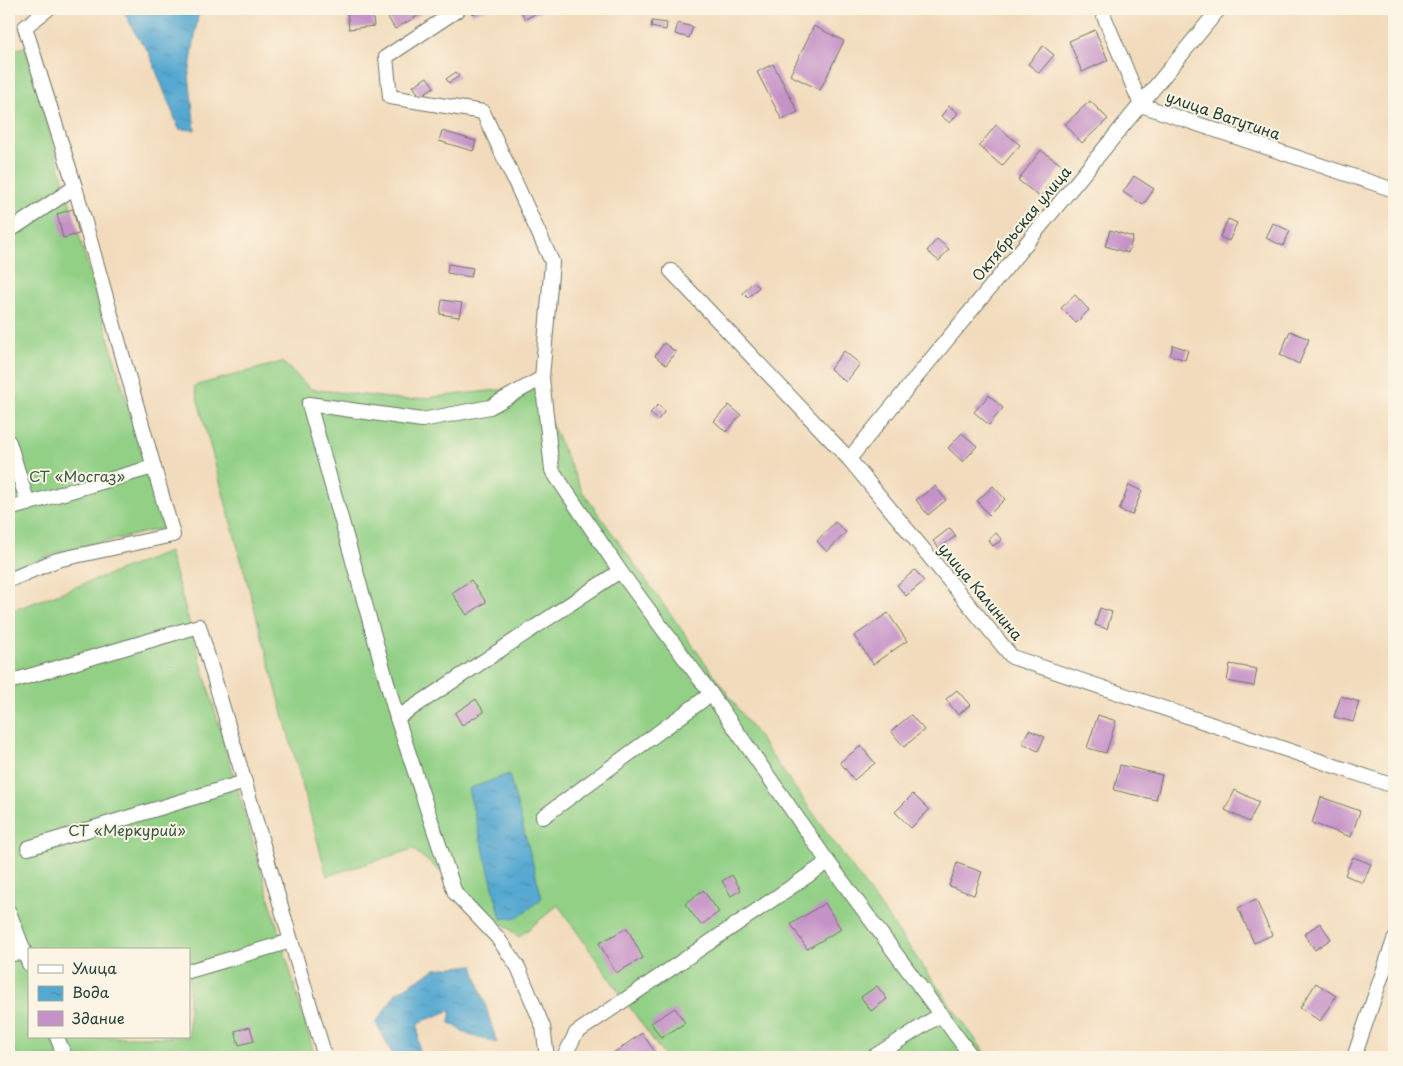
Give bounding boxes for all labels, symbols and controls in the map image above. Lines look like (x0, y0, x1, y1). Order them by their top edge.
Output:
street label: улица Ватутина (1163, 84, 1284, 145)
street label: Октябрьская улица (966, 160, 1076, 286)
park label: СТ «Мосгаз» (29, 464, 126, 487)
street label: улица Калинина (933, 537, 1029, 645)
park label: СТ «Меркурий» (68, 818, 186, 841)
legend (28, 948, 190, 1038)
text: Улица (72, 956, 117, 979)
text: Вода (72, 980, 110, 1003)
text: Здание (72, 1006, 125, 1029)

